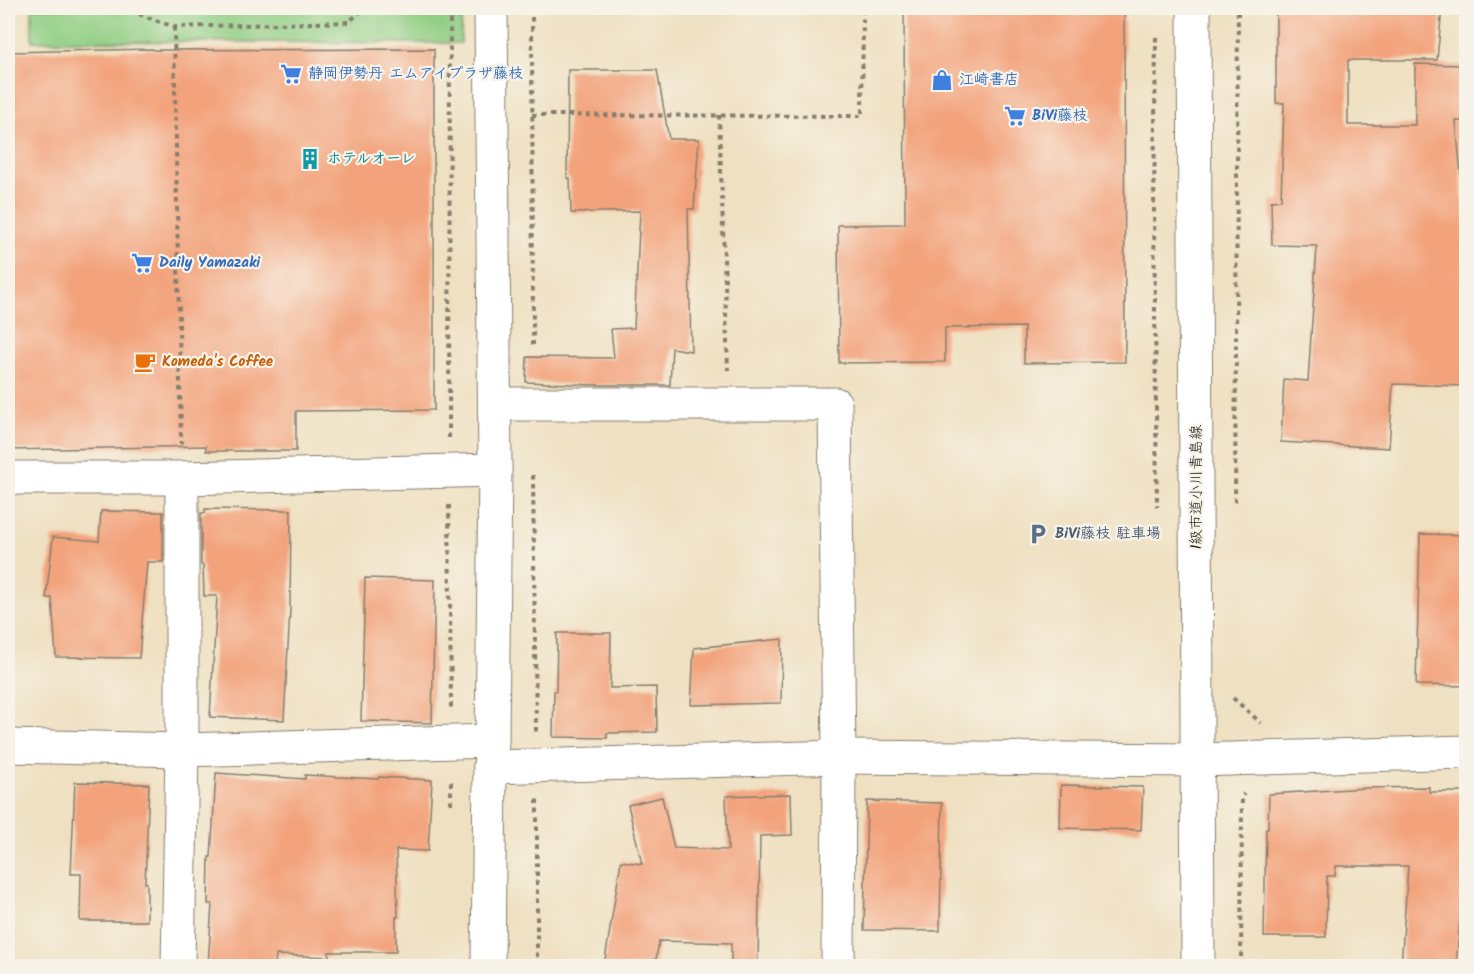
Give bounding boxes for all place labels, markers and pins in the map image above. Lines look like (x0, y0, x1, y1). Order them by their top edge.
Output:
supermarket icon: 静岡伊勢丹 エムアイプラザ藤枝 (279, 62, 303, 86)
place label: 静岡伊勢丹 エムアイプラザ藤枝 (308, 62, 524, 86)
shop icon: 江崎書店 (930, 68, 954, 92)
place label: 江崎書店 (959, 68, 1019, 92)
supermarket icon: BiVi藤枝 (1003, 104, 1027, 128)
place label: BiVi藤枝 (1032, 104, 1088, 128)
building icon: ホテルオーレ (298, 147, 322, 171)
place label: ホテルオーレ (327, 147, 416, 171)
supermarket icon: Daily Yamazaki (130, 251, 154, 275)
place label: Daily Yamazaki (159, 251, 261, 275)
cafe icon: Komeda's Coffee (133, 350, 157, 374)
place label: Komeda's Coffee (162, 350, 274, 374)
parking icon: BiVi藤枝 駐車場 (1026, 522, 1050, 546)
place label: BiVi藤枝 駐車場 (1055, 522, 1161, 546)

